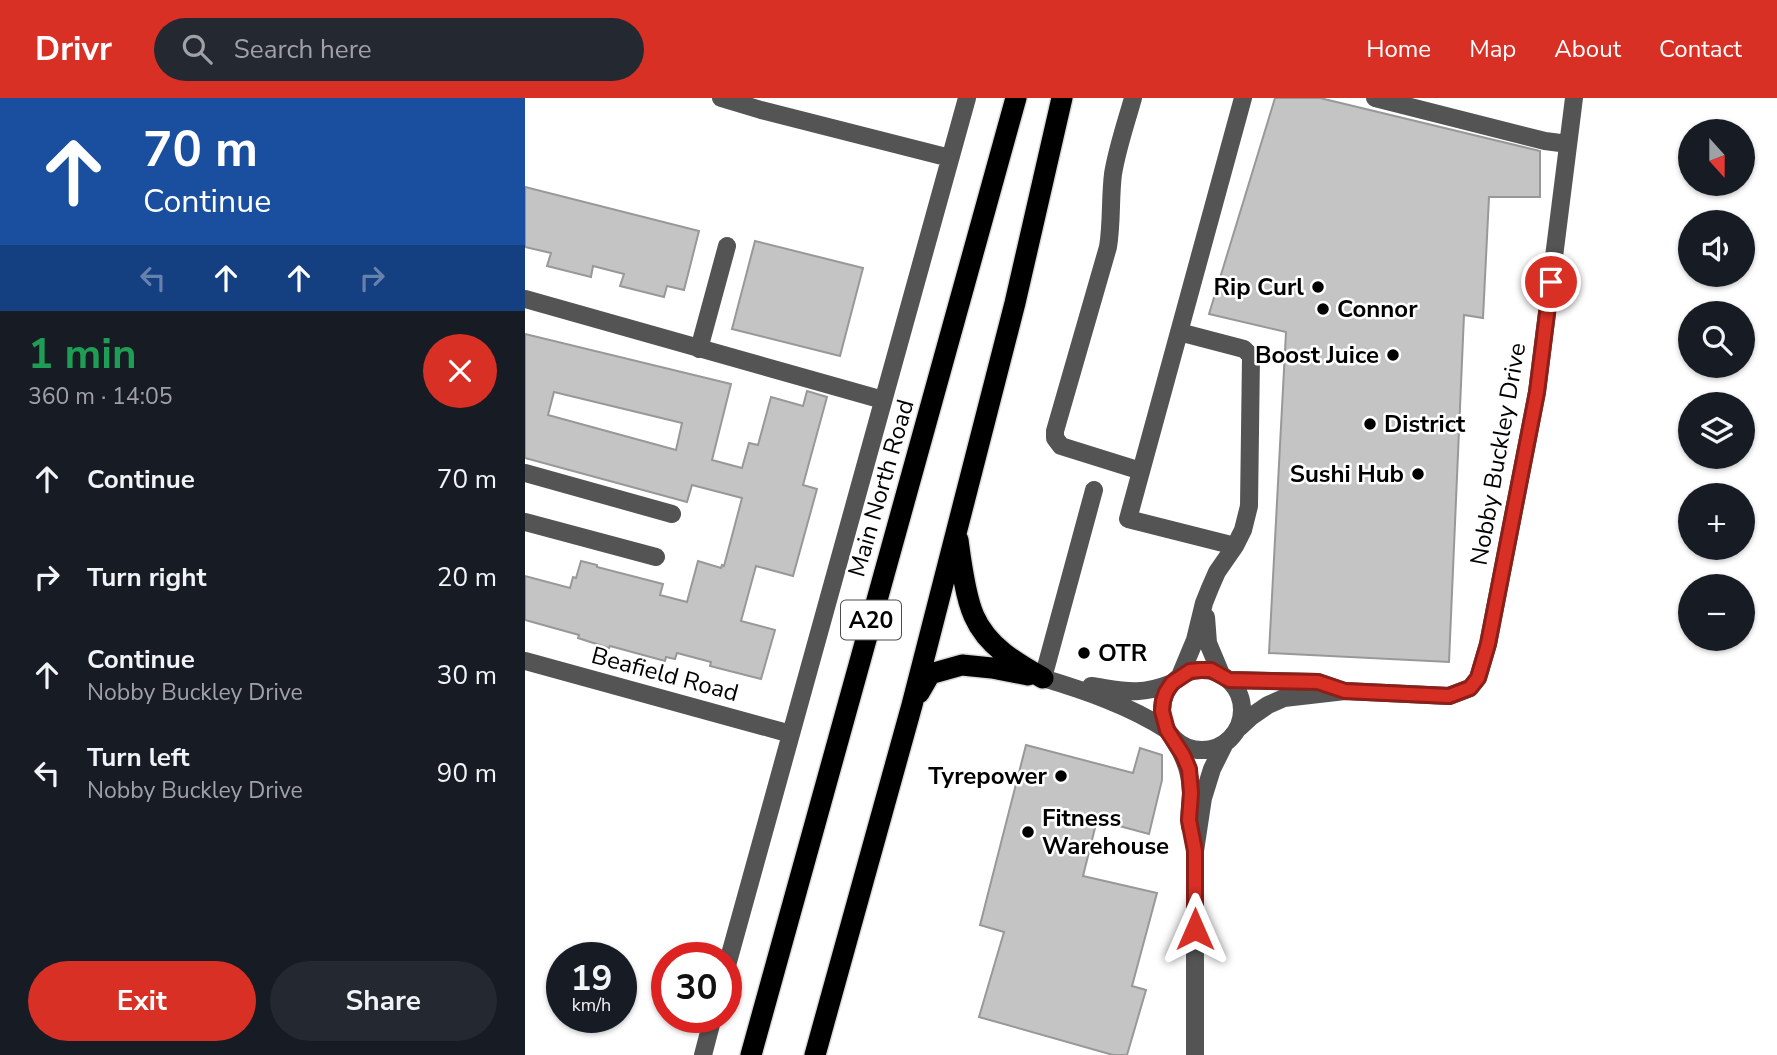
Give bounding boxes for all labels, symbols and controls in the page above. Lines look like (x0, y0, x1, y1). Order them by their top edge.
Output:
search box (154, 18, 644, 81)
text: Drivr (35, 27, 112, 72)
icon: search (178, 30, 216, 68)
text: Search here (234, 32, 372, 67)
text: Home (1366, 33, 1431, 65)
text: Map (1469, 33, 1516, 65)
text: About (1554, 33, 1621, 65)
text: Contact (1659, 33, 1742, 65)
text: 70 m (143, 116, 258, 183)
north arrow (1678, 119, 1755, 196)
map controls (1678, 119, 1755, 651)
icon: ahead (28, 126, 119, 217)
text: Continue (143, 180, 271, 223)
button: sound (1678, 210, 1755, 287)
pin (1521, 252, 1581, 312)
icon: left (134, 259, 172, 297)
icon: ahead (207, 259, 245, 297)
icon: ahead (280, 259, 318, 297)
icon: right (353, 259, 391, 297)
icon: arrive (1532, 263, 1570, 301)
place label: Rip Curl (1214, 271, 1304, 303)
marker: Rip Curl (1310, 279, 1326, 295)
place label: Connor (1337, 293, 1418, 325)
marker: Connor (1315, 301, 1331, 317)
button: search (1678, 301, 1755, 378)
text: 1 min (28, 326, 137, 383)
button: close (423, 334, 497, 408)
place label: Boost Juice (1255, 339, 1379, 371)
street label: Nobby Buckley Drive (1463, 340, 1533, 568)
marker: Boost Juice (1385, 347, 1401, 363)
text: 360 m · 14:05 (28, 381, 173, 412)
button: layers (1678, 392, 1755, 469)
street label: Main North Road (840, 396, 922, 580)
place label: District (1384, 408, 1466, 440)
marker: District (1362, 416, 1378, 432)
place label: Sushi Hub (1290, 458, 1404, 490)
icon: ahead (28, 460, 66, 498)
text: Continue (87, 462, 195, 497)
text: 70 m (437, 462, 497, 497)
marker: Sushi Hub (1410, 466, 1426, 482)
button: + (1678, 483, 1755, 560)
icon: right (28, 558, 66, 596)
text: Turn right (87, 560, 206, 595)
text: 20 m (437, 560, 497, 595)
button: − (1678, 574, 1755, 651)
road number: A20 (841, 600, 901, 640)
place label: OTR (1098, 637, 1148, 669)
street label: Beafield Road (588, 639, 742, 709)
text: Continue (87, 642, 195, 677)
marker: OTR (1076, 645, 1092, 661)
icon: ahead (28, 656, 66, 694)
text: 30 m (437, 658, 497, 693)
text: Nobby Buckley Drive (87, 677, 303, 708)
text: Turn left (87, 740, 190, 775)
icon: left (28, 754, 66, 792)
text: 90 m (437, 756, 497, 791)
place label: Tyrepower (928, 760, 1048, 792)
marker: Tyrepower (1053, 768, 1069, 784)
text: Nobby Buckley Drive (87, 775, 303, 806)
place label: Fitness Warehouse (1042, 802, 1169, 862)
marker: Fitness Warehouse (1020, 824, 1036, 840)
position arrow (1158, 892, 1232, 966)
speed limit sign: 30 (651, 942, 742, 1033)
text: 19 (570, 955, 613, 1002)
button: Exit (28, 961, 256, 1041)
button: Share (270, 961, 497, 1041)
text: km/h (572, 993, 611, 1017)

